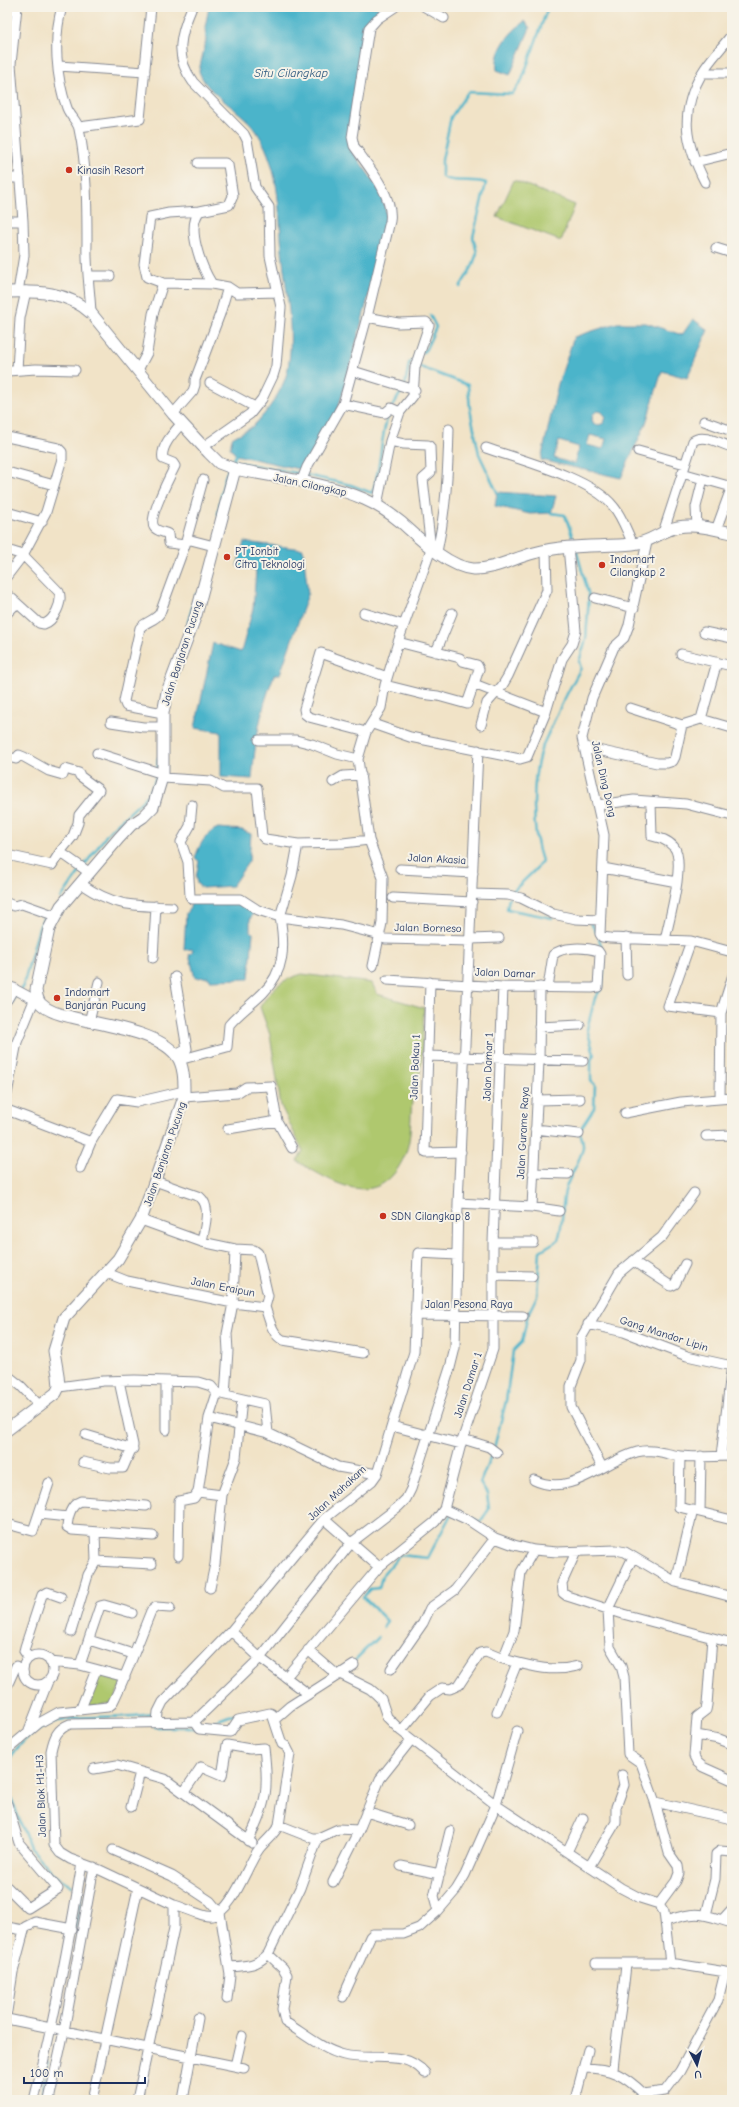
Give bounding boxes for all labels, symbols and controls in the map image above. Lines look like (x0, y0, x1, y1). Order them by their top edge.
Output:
water label: Situ Cilangkap (254, 66, 328, 80)
place label: Kinasih Resort (77, 164, 145, 177)
marker: Kinasih Resort (64, 165, 74, 175)
street label: Jalan Cilangkap (272, 471, 348, 499)
place label: PT Ionbit Citra Teknologi (235, 545, 305, 571)
marker: PT Ionbit Citra Teknologi (222, 552, 232, 562)
place label: Indomart Cilangkap 2 (610, 553, 666, 579)
marker: Indomart Cilangkap 2 (597, 560, 607, 570)
street label: Jalan Banjaran Pucung (159, 599, 205, 707)
street label: Jalan Ding Dong (589, 739, 619, 819)
street label: Jalan Akasia (407, 851, 467, 867)
street label: Jalan Borneso (394, 921, 462, 935)
street label: Jalan Damar (475, 965, 536, 981)
place label: Indomart Banjaran Pucung (65, 986, 146, 1012)
marker: Indomart Banjaran Pucung (52, 993, 62, 1003)
street label: Jalan Damar 1 (480, 1033, 496, 1101)
street label: Jalan Bakau 1 (407, 1034, 423, 1100)
street label: Jalan Gurame Raya (514, 1086, 532, 1180)
street label: Jalan Banjaran Pucung (141, 1100, 189, 1208)
place label: SDN Cilangkap 8 (391, 1210, 470, 1223)
marker: SDN Cilangkap 8 (378, 1211, 388, 1221)
street label: Jalan Eraipun (190, 1274, 256, 1300)
street label: Jalan Pesona Raya (425, 1298, 513, 1311)
street label: Gang Mandor Lipin (618, 1314, 710, 1354)
street label: Jalan Damar 1 (451, 1351, 485, 1419)
street label: Jalan Mahakam (305, 1463, 369, 1523)
street label: Jalan Blok H1-H3 (33, 1754, 49, 1838)
north arrow (677, 2045, 717, 2085)
scale bar (24, 2059, 145, 2085)
text: 100 m (30, 2066, 63, 2080)
text: U (694, 2068, 702, 2081)

